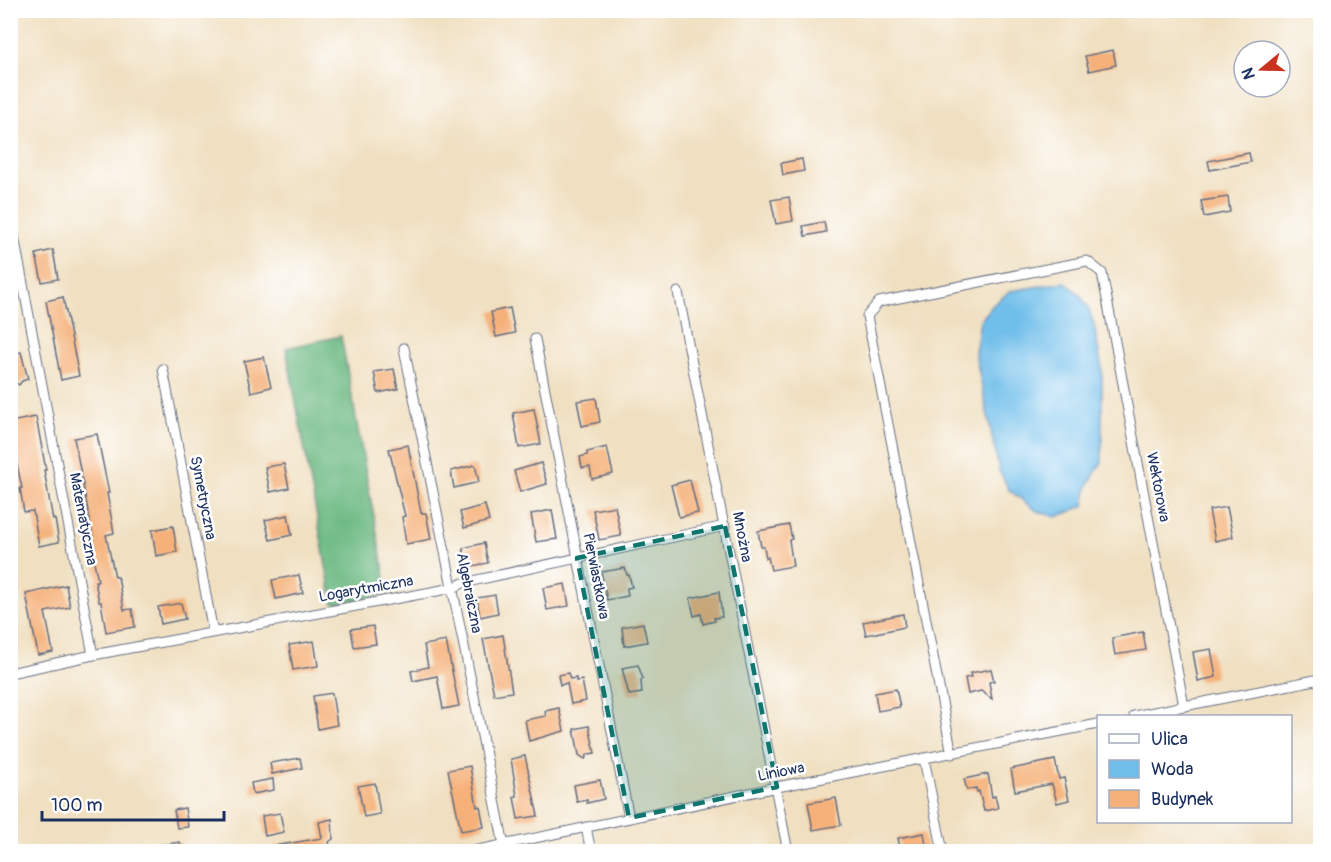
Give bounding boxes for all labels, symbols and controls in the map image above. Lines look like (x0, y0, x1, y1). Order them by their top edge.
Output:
north arrow (1232, 39, 1292, 99)
text: N (1237, 65, 1260, 82)
street label: Wektorowa (1142, 451, 1174, 523)
street label: Symetryczna (186, 455, 220, 541)
street label: Matematyczna (65, 471, 101, 567)
street label: Mnożna (728, 510, 756, 564)
street label: Pierwiastkowa (578, 531, 614, 621)
street label: Algebraiczna (452, 551, 486, 635)
street label: Logarytmiczna (317, 571, 415, 607)
legend (1097, 715, 1292, 823)
text: Ulica (1151, 728, 1188, 751)
street label: Liniowa (756, 758, 806, 786)
text: Woda (1151, 758, 1193, 781)
scale bar (42, 784, 224, 822)
text: Budynek (1151, 788, 1214, 811)
text: 100 m (51, 794, 103, 817)

